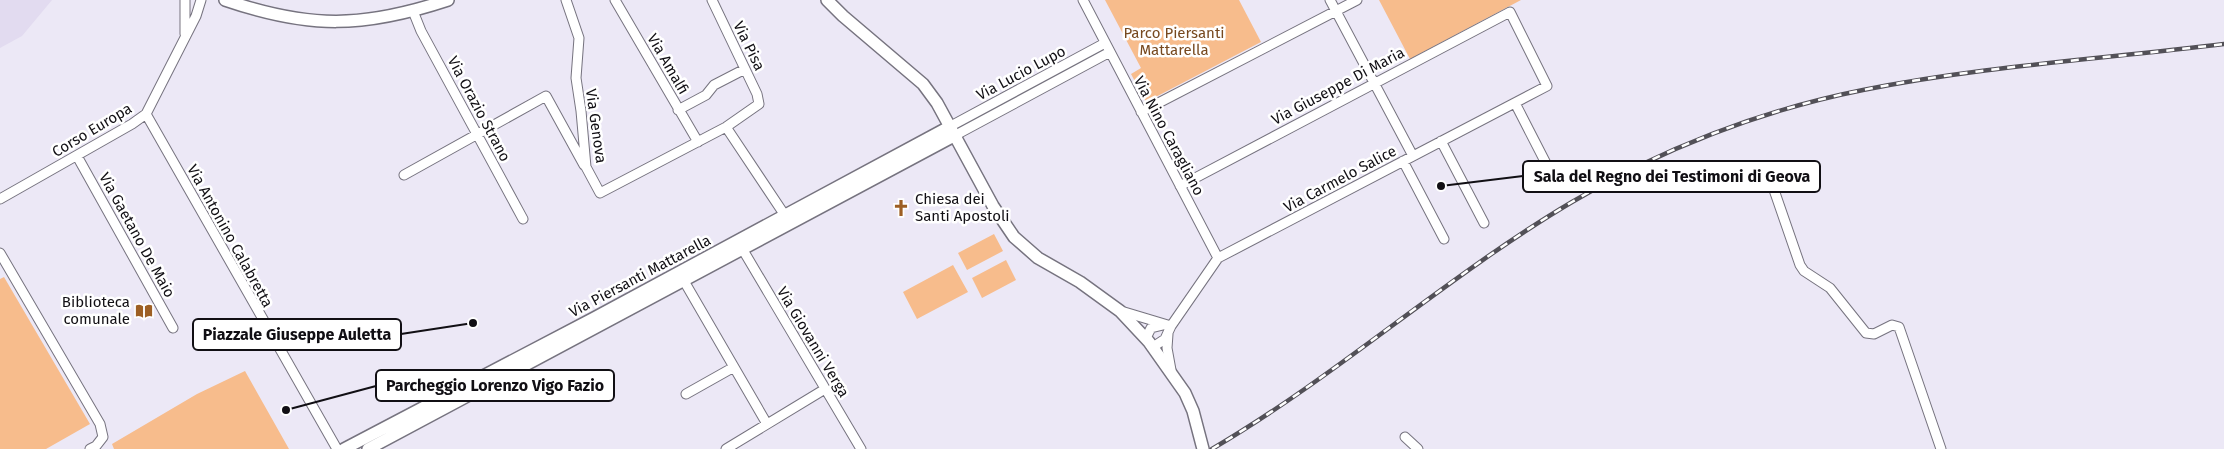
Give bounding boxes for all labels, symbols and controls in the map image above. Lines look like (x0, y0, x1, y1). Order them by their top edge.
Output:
street label: Via Pisa (729, 18, 769, 74)
park label: Parco Piersanti Mattarella (1123, 24, 1225, 59)
street label: Via Amalfi (643, 30, 693, 98)
street label: Via Lucio Lupo (973, 42, 1069, 104)
street label: Via Giuseppe Di Maria (1268, 43, 1408, 129)
street label: Via Orazio Strano (444, 53, 514, 165)
street label: Via Nino Caragliano (1130, 73, 1208, 199)
street label: Via Genova (582, 88, 610, 164)
street label: Corso Europa (49, 99, 135, 161)
street label: Via Carmelo Salice (1281, 142, 1399, 216)
street label: Via Antonino Calabretta (183, 161, 277, 311)
callout: Sala del Regno dei Testimoni di Geova (1523, 161, 1820, 192)
text: Sala del Regno dei Testimoni di Geova (1534, 167, 1811, 186)
street label: Via Gaetano De Maio (95, 169, 179, 301)
place label: Chiesa dei Santi Apostoli (915, 190, 1010, 225)
church icon: Chiesa dei Santi Apostoli (891, 198, 911, 218)
street label: Via Piersanti Mattarella (566, 231, 714, 321)
street label: Via Giovanni Verga (773, 284, 853, 400)
place label: Biblioteca comunale (62, 293, 130, 328)
library icon: Biblioteca comunale (134, 301, 154, 321)
callout: Piazzale Giuseppe Auletta (193, 319, 401, 350)
text: Piazzale Giuseppe Auletta (203, 325, 391, 344)
callout: Parcheggio Lorenzo Vigo Fazio (376, 370, 614, 401)
text: Parcheggio Lorenzo Vigo Fazio (386, 376, 604, 395)

